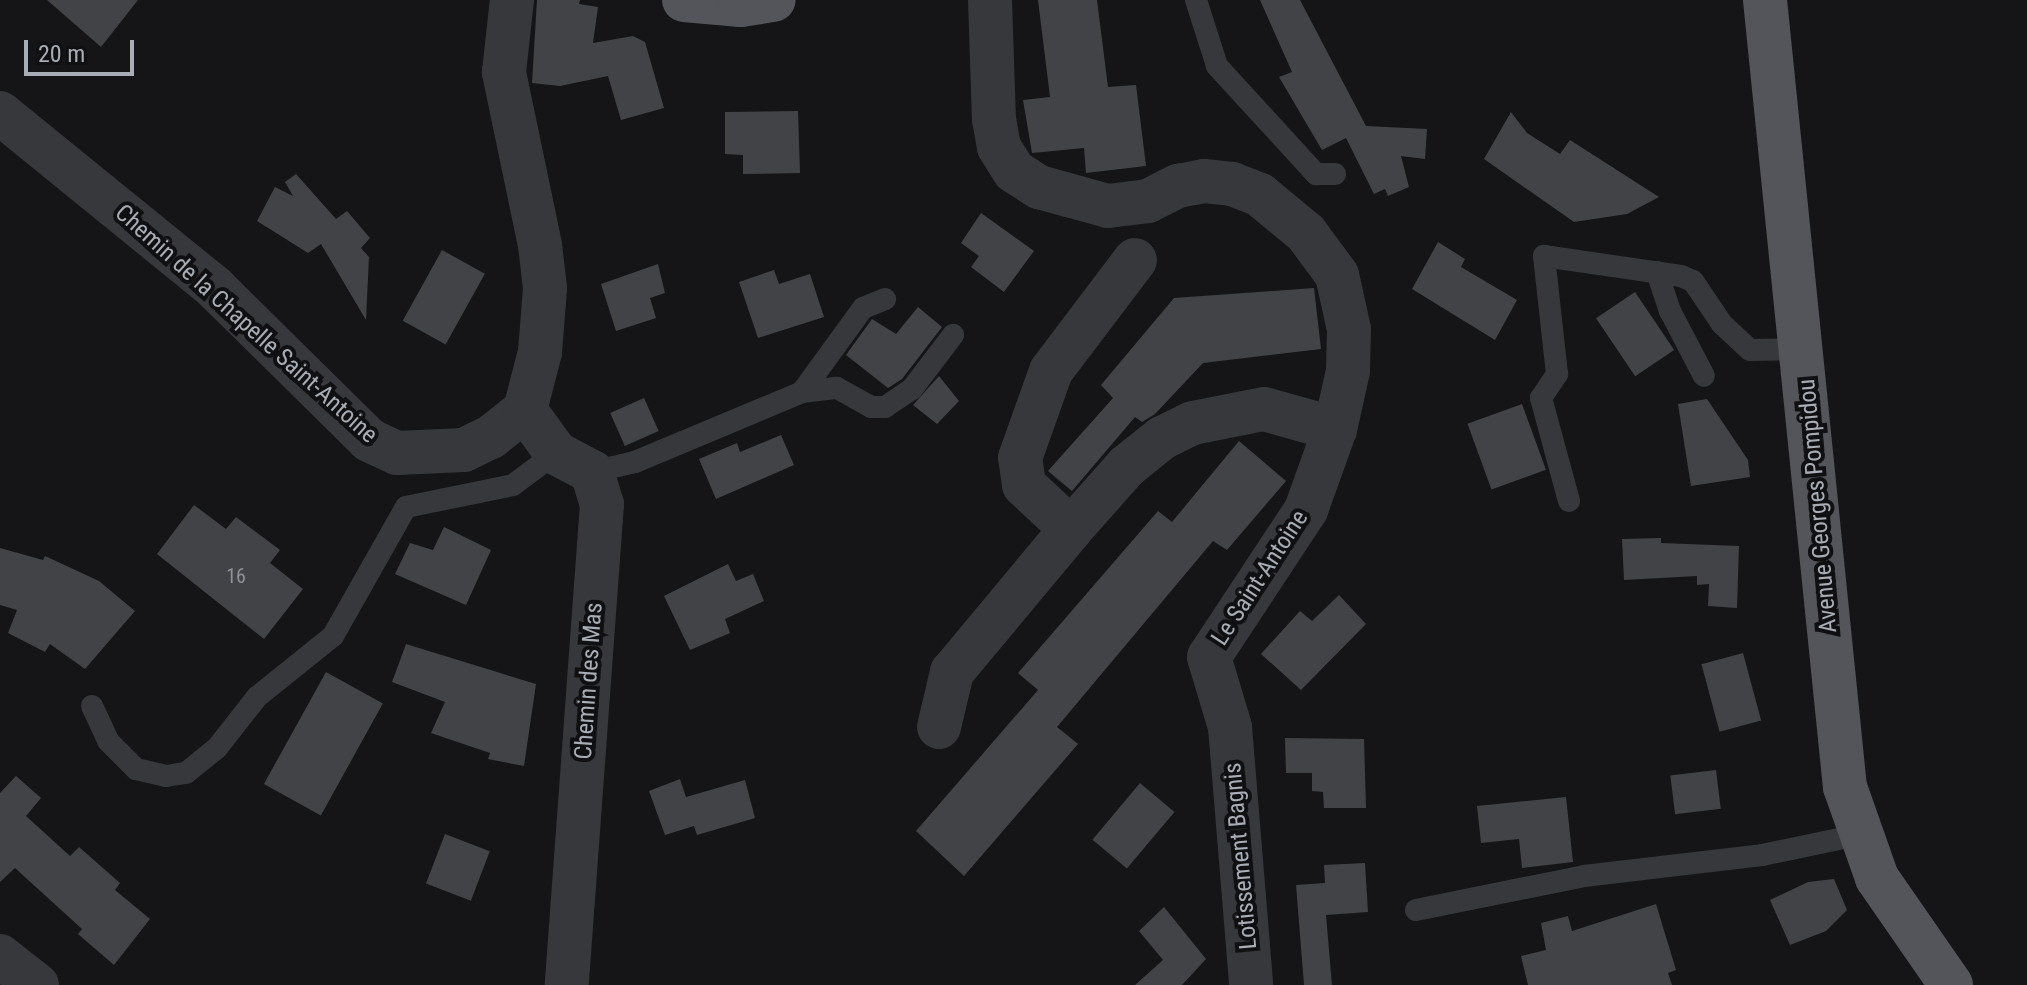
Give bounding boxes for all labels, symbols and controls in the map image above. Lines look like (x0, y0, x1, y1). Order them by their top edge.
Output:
scale bar (28, 24, 138, 74)
text: 20 m (38, 40, 85, 68)
street label: Chemin de la Chapelle Saint-Antoine (109, 199, 383, 449)
street label: Avenue Georges Pompidou (1793, 378, 1843, 634)
street label: Le Saint-Antoine (1206, 505, 1314, 651)
house number: 16 (226, 564, 246, 588)
street label: Chemin des Mas (569, 602, 609, 760)
street label: Lotissement Bagnis (1218, 761, 1264, 951)

